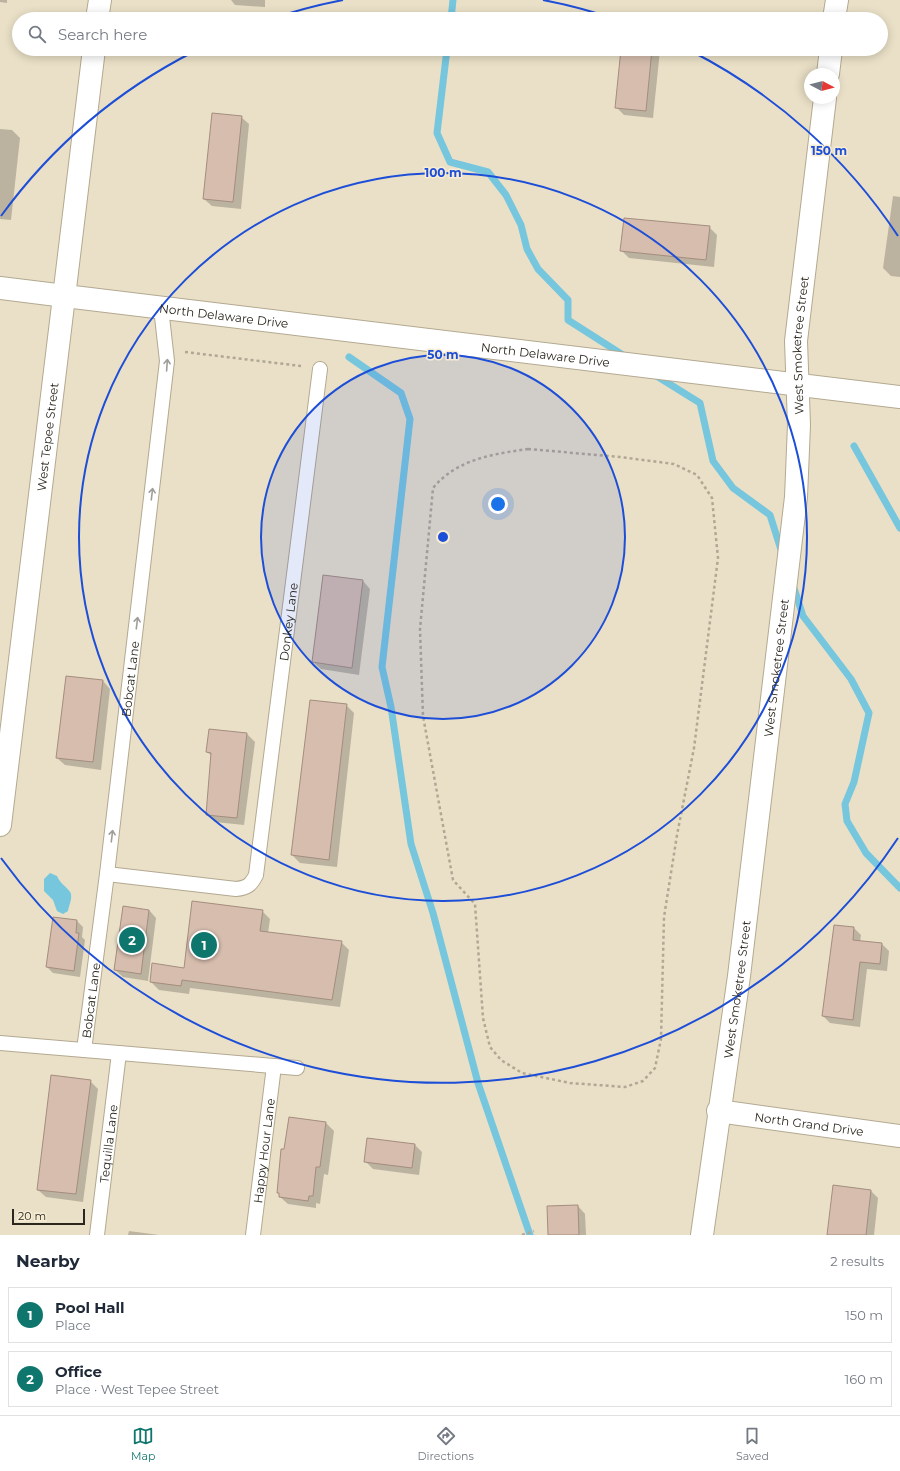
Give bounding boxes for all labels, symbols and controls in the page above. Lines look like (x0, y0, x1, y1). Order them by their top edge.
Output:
search box (12, 12, 888, 56)
icon: search (26, 23, 48, 45)
text: Search here (58, 25, 147, 44)
north arrow (804, 68, 840, 104)
text: 150 m (811, 143, 847, 158)
text: 100 m (425, 165, 461, 180)
street label: West Smoketree Street (788, 275, 811, 415)
street label: North Delaware Drive (159, 300, 289, 330)
street label: North Delaware Drive (480, 339, 611, 369)
text: 50 m (427, 347, 459, 362)
one-way arrow (163, 359, 170, 372)
street label: West Tepee Street (33, 381, 61, 492)
one-way arrow (148, 488, 155, 501)
your location (488, 494, 508, 514)
centre of rings (436, 530, 450, 544)
street label: Donkey Lane (276, 582, 300, 662)
street label: West Smoketree Street (760, 598, 791, 738)
one-way arrow (133, 617, 140, 630)
street label: Bobcat Lane (118, 640, 142, 718)
one-way arrow (108, 830, 115, 843)
street label: West Smoketree Street (720, 919, 753, 1059)
pin: 2 (119, 925, 145, 955)
pin: 1 (191, 930, 217, 960)
street label: Bobcat Lane (78, 962, 103, 1039)
street label: Happy Hour Lane (250, 1097, 277, 1204)
street label: Tequilla Lane (96, 1103, 120, 1184)
street label: North Grand Drive (754, 1109, 865, 1138)
scale bar (12, 1207, 85, 1226)
text: 20 m (18, 1209, 46, 1223)
text: Nearby (16, 1251, 80, 1271)
text: 2 results (830, 1253, 884, 1269)
text: Pool Hall (55, 1298, 125, 1317)
text: 1 (27, 1307, 33, 1323)
text: 150 m (845, 1307, 883, 1323)
text: Place (55, 1317, 91, 1333)
text: Office (55, 1362, 102, 1381)
text: 2 (26, 1371, 34, 1387)
text: 160 m (845, 1371, 883, 1387)
text: Place · West Tepee Street (55, 1381, 219, 1397)
tab: Map (131, 1425, 155, 1463)
tab: Directions (418, 1425, 474, 1463)
tab: Saved (736, 1425, 769, 1463)

